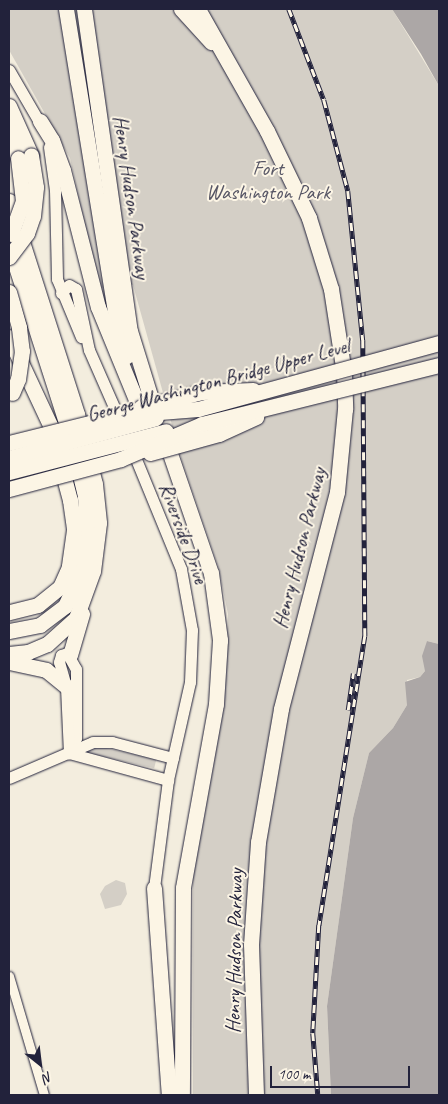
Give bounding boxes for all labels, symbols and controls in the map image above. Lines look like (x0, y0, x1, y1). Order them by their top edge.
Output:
street label: Henry Hudson Parkway (108, 114, 156, 280)
park label: Fort Washington Park (206, 155, 330, 205)
street label: George Washington Bridge Upper Level (84, 333, 352, 427)
street label: Henry Hudson Parkway (267, 465, 331, 631)
street label: Riverside Drive (154, 479, 214, 587)
street label: Henry Hudson Parkway (220, 868, 248, 1034)
north arrow (15, 1039, 65, 1089)
scale bar (273, 1056, 413, 1088)
text: 100 m (278, 1065, 310, 1084)
text: N (40, 1068, 55, 1087)

